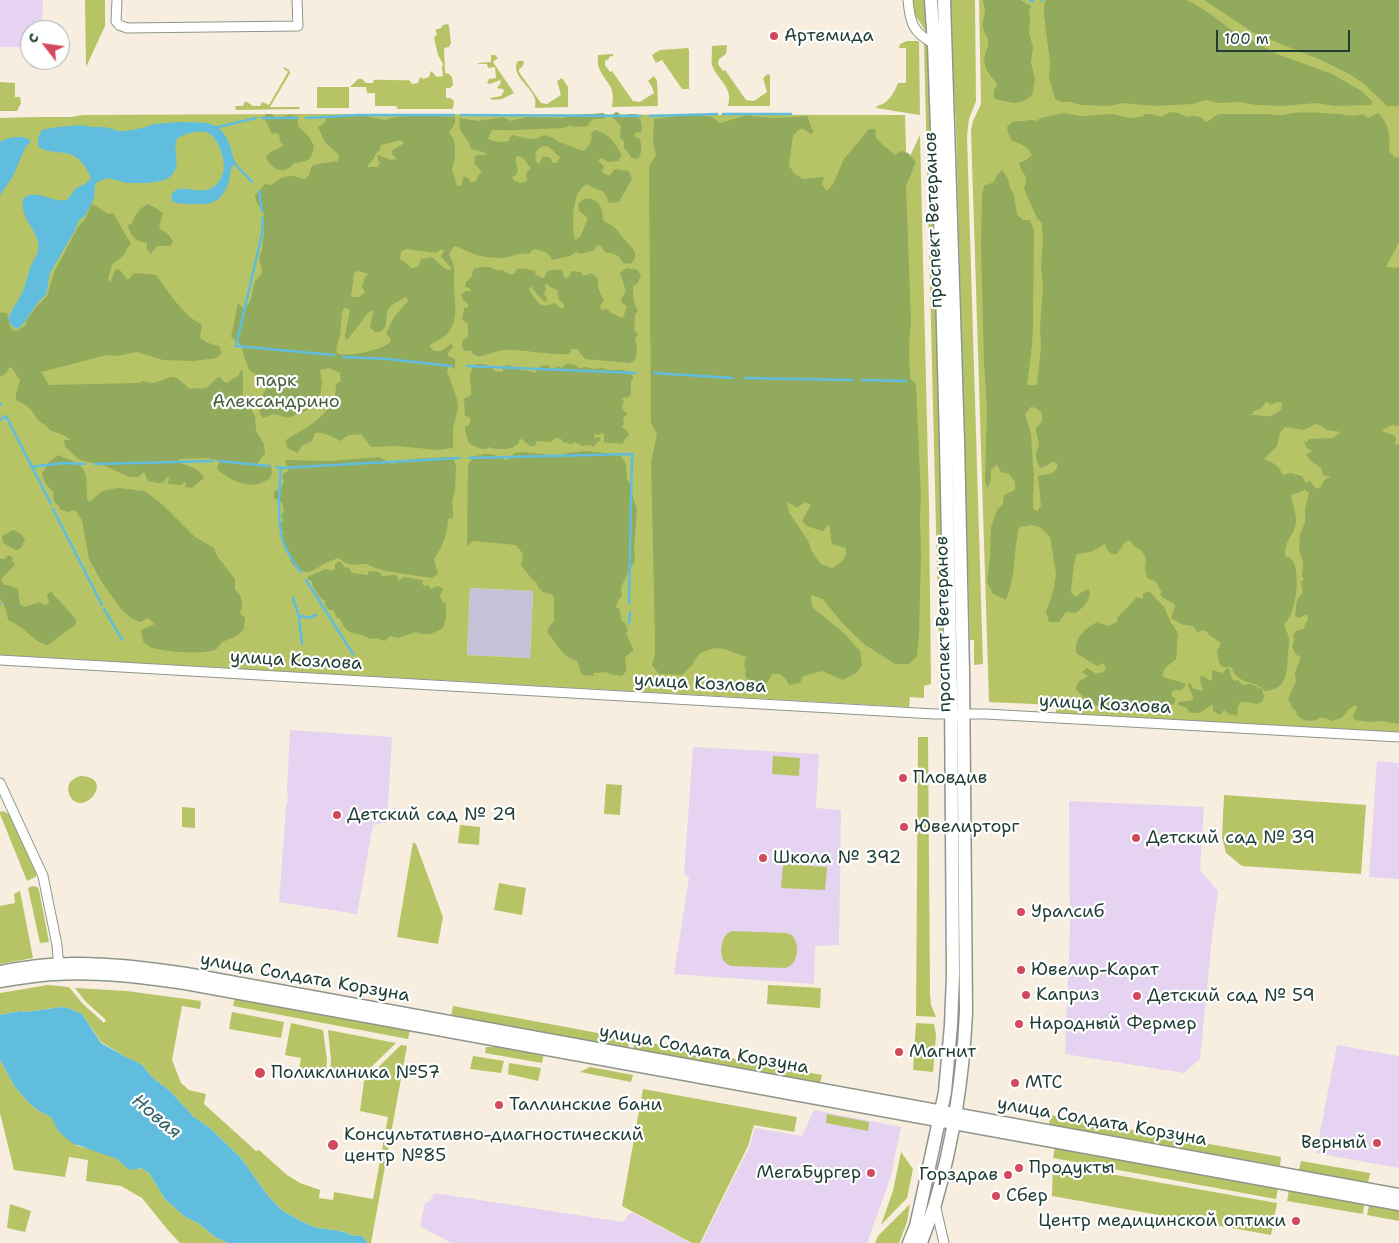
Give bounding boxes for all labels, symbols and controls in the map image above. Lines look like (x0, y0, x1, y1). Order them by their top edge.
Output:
north arrow (20, 20, 70, 70)
scale bar (1219, 20, 1353, 52)
place label: Артемида (784, 25, 874, 47)
text: 100 m (1224, 29, 1269, 49)
text: С (23, 30, 43, 46)
marker: Артемида (768, 30, 780, 42)
street label: проспект Ветеранов (920, 131, 948, 309)
park label: парк Александрино (212, 370, 340, 412)
street label: проспект Ветеранов (932, 536, 956, 712)
street label: улица Козлова (229, 647, 363, 675)
street label: улица Козлова (633, 670, 767, 698)
street label: улица Козлова (1038, 691, 1172, 719)
place label: Пловдив (913, 767, 987, 789)
marker: Пловдив (897, 772, 909, 784)
place label: Детский сад № 29 (347, 804, 516, 826)
marker: Детский сад № 29 (331, 809, 343, 821)
place label: Ювелирторг (914, 816, 1019, 838)
marker: Ювелирторг (898, 821, 910, 833)
place label: Детский сад № 39 (1146, 827, 1315, 849)
marker: Детский сад № 39 (1130, 832, 1142, 844)
place label: Школа № 392 (773, 847, 901, 869)
marker: Школа № 392 (757, 852, 769, 864)
place label: Уралсиб (1031, 901, 1104, 923)
marker: Уралсиб (1015, 906, 1027, 918)
street label: улица Солдата Корзуна (199, 949, 411, 1007)
place label: Ювелир-Карат (1031, 959, 1159, 981)
marker: Ювелир-Карат (1015, 964, 1027, 976)
place label: Каприз (1036, 984, 1099, 1006)
place label: Детский сад № 59 (1147, 985, 1315, 1007)
marker: Каприз (1020, 989, 1032, 1001)
marker: Детский сад № 59 (1131, 990, 1143, 1002)
place label: Народный Фермер (1029, 1013, 1197, 1035)
marker: Народный Фермер (1013, 1018, 1025, 1030)
street label: улица Солдата Корзуна (598, 1021, 810, 1079)
place label: Магнит (909, 1041, 976, 1063)
marker: Магнит (893, 1046, 905, 1058)
place label: Поликлиника №57 (271, 1062, 440, 1084)
marker: Поликлиника №57 (253, 1066, 267, 1080)
place label: МТС (1025, 1072, 1063, 1094)
marker: МТС (1009, 1077, 1021, 1089)
water label: Новая (127, 1090, 185, 1144)
street label: улица Солдата Корзуна (996, 1093, 1208, 1151)
place label: Таллинские бани (509, 1094, 662, 1116)
marker: Таллинские бани (493, 1099, 505, 1111)
place label: Консультативно-диагностический центр №85 (344, 1124, 643, 1166)
place label: Верный (1301, 1132, 1367, 1154)
marker: Верный (1371, 1137, 1383, 1149)
marker: Консультативно-диагностический центр №85 (326, 1138, 340, 1152)
place label: Продукты (1029, 1157, 1115, 1179)
place label: МегаБургер (757, 1162, 861, 1184)
marker: Продукты (1013, 1162, 1025, 1174)
place label: Горздрав (919, 1164, 998, 1186)
marker: МегаБургер (865, 1167, 877, 1179)
marker: Горздрав (1002, 1169, 1014, 1181)
place label: Сбер (1006, 1185, 1048, 1207)
marker: Сбер (990, 1190, 1002, 1202)
place label: Центр медицинской оптики (1038, 1210, 1286, 1232)
marker: Центр медицинской оптики (1290, 1215, 1302, 1227)

